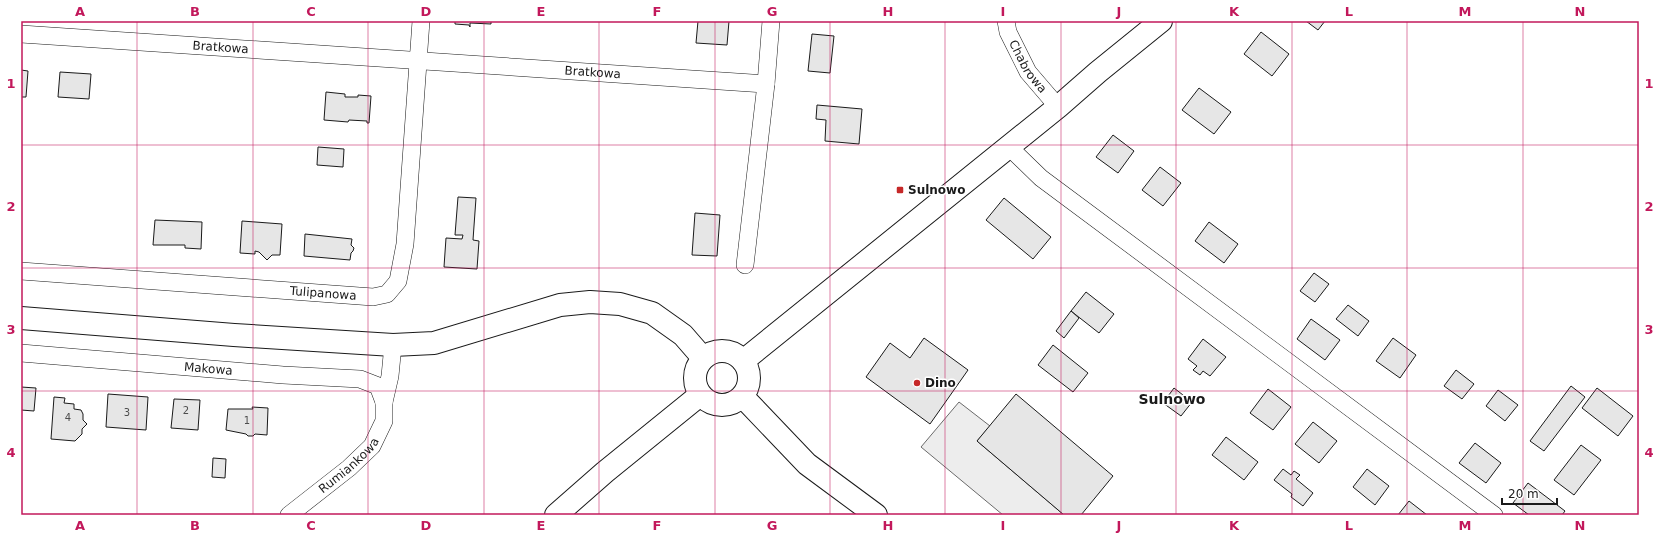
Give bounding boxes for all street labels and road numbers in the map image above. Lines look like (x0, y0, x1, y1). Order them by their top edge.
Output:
street label: Chabrowa (1006, 38, 1050, 96)
street label: Bratkowa (192, 39, 249, 56)
street label: Bratkowa (564, 64, 621, 81)
street label: Tulipanowa (288, 284, 357, 303)
street label: Makowa (183, 360, 233, 378)
street label: Rumiankowa (316, 436, 382, 496)

